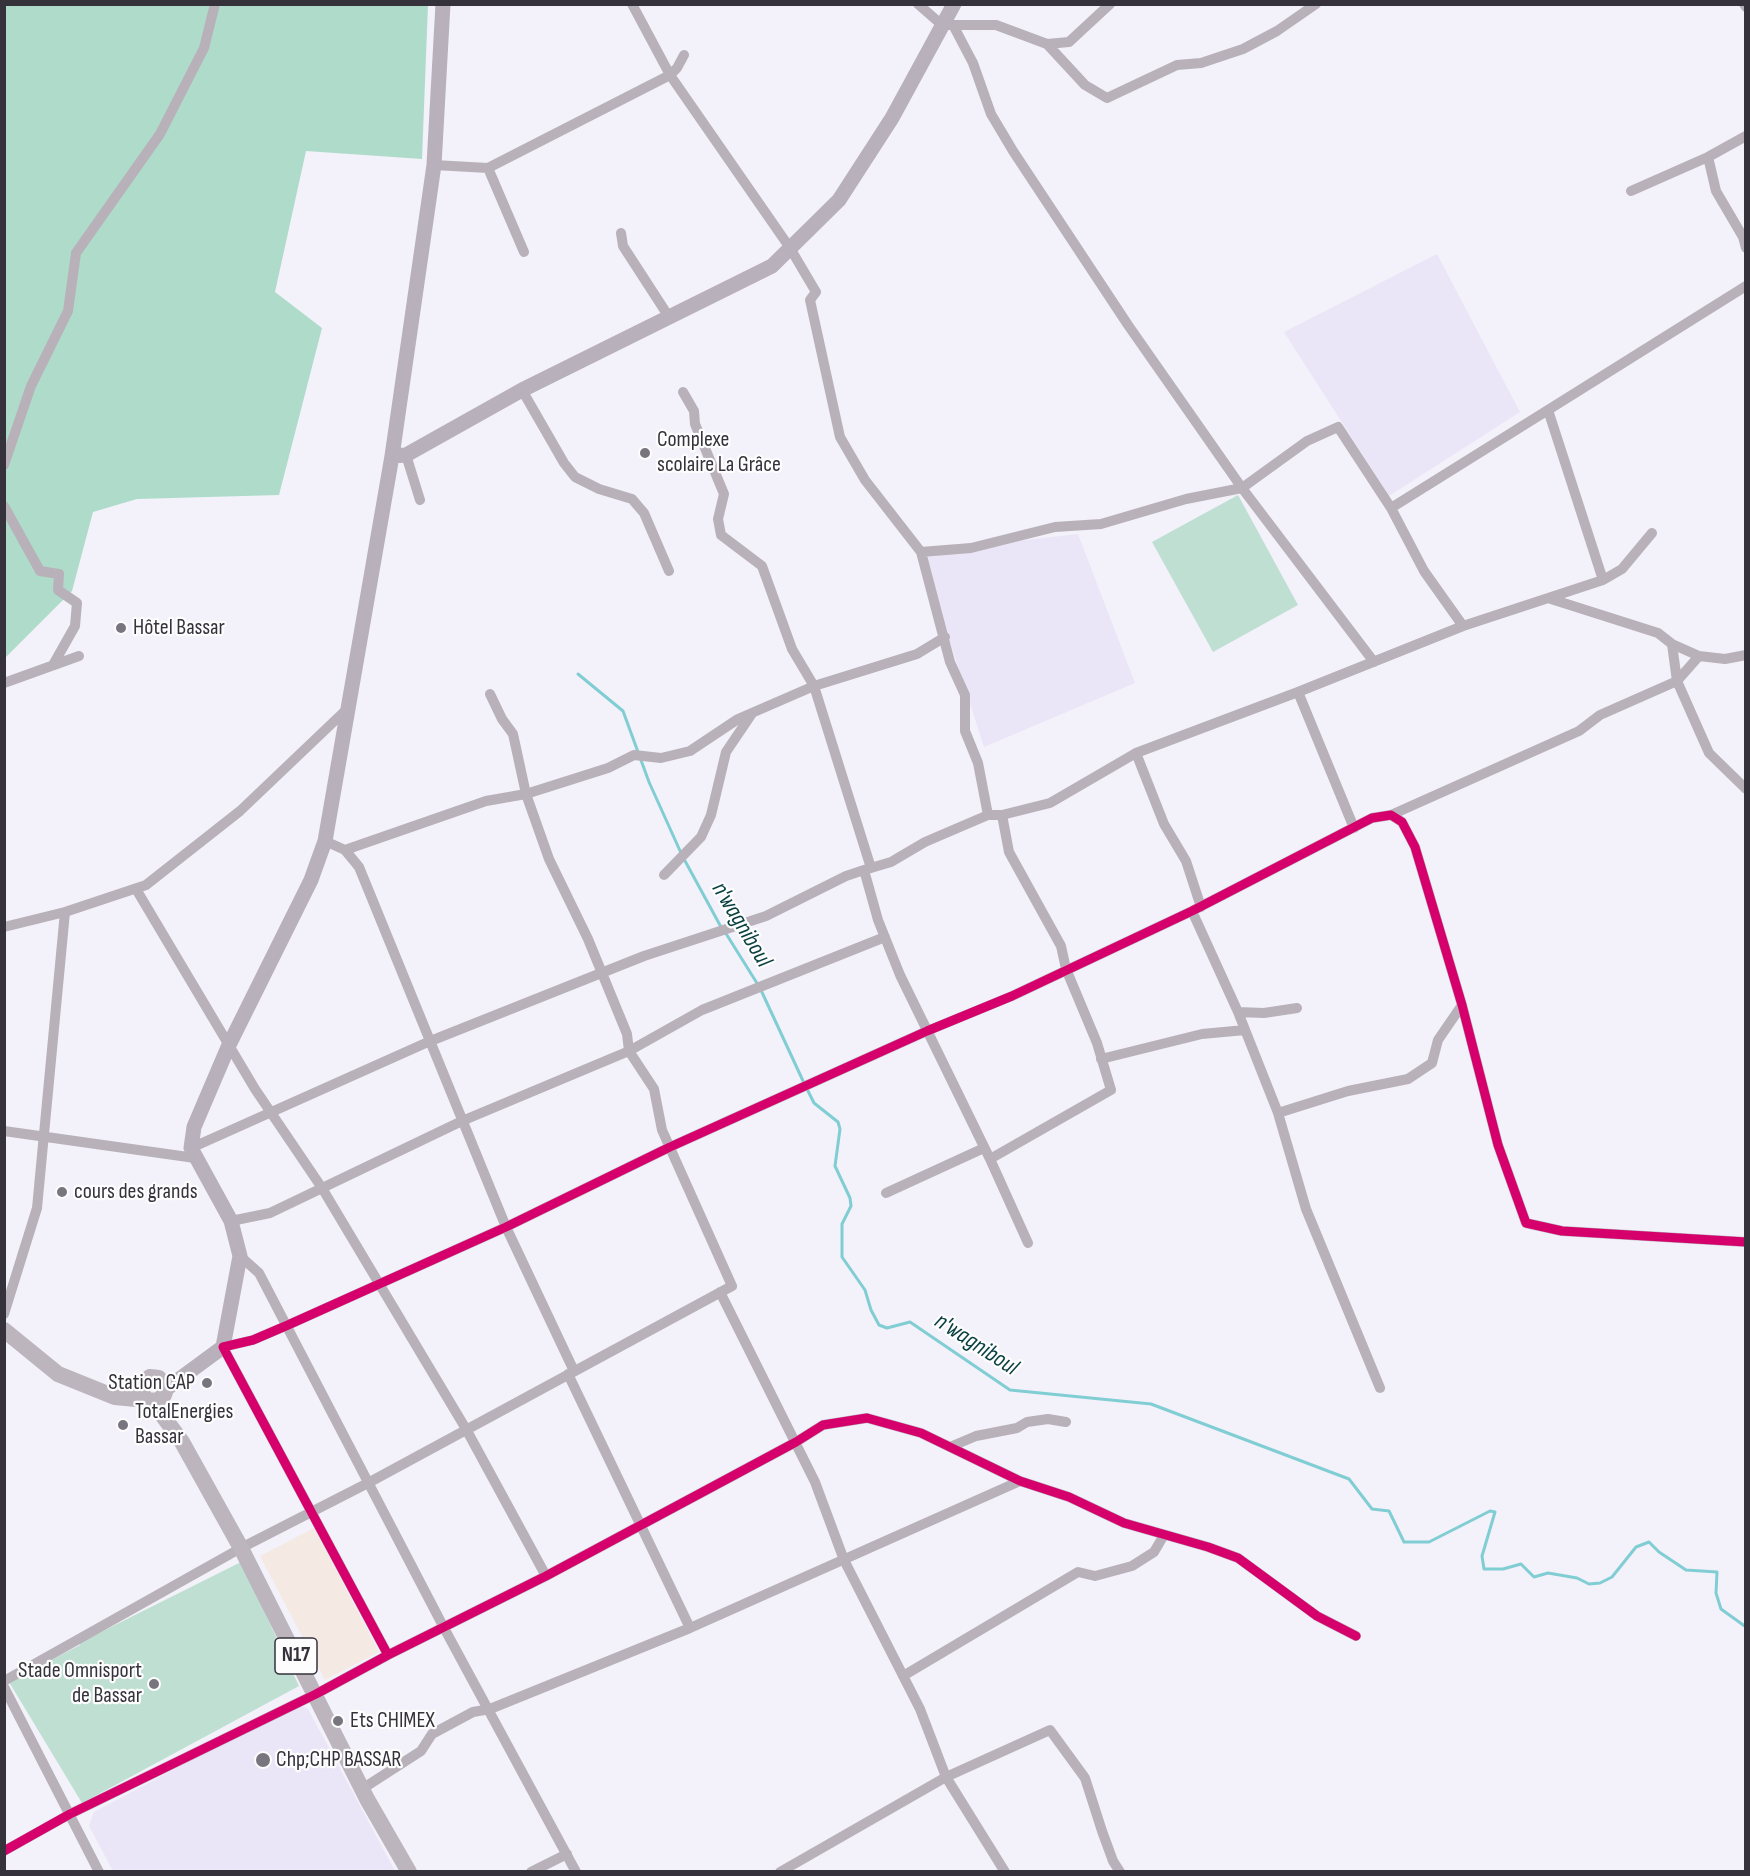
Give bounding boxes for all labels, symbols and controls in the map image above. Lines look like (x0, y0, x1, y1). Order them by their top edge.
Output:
place label: Complexe scolaire La Grâce (657, 427, 781, 478)
marker: Complexe scolaire La Grâce (638, 446, 652, 460)
place label: Hôtel Bassar (133, 615, 225, 641)
marker: Hôtel Bassar (114, 621, 128, 635)
water label: n'wagniboul (704, 877, 778, 973)
place label: cours des grands (74, 1179, 198, 1205)
marker: cours des grands (55, 1185, 69, 1199)
water label: n'wagniboul (929, 1307, 1023, 1383)
place label: Station CAP (108, 1370, 195, 1396)
marker: Station CAP (200, 1376, 214, 1390)
place label: TotalEnergies Bassar (135, 1399, 233, 1450)
marker: TotalEnergies Bassar (116, 1418, 130, 1432)
road number: N17 (275, 1638, 317, 1674)
place label: Stade Omnisport de Bassar (18, 1658, 142, 1710)
marker: Stade Omnisport de Bassar (147, 1677, 161, 1691)
place label: Ets CHIMEX (350, 1708, 435, 1734)
marker: Ets CHIMEX (331, 1714, 345, 1728)
place label: Chp;CHP BASSAR (276, 1747, 401, 1773)
marker: Chp;CHP BASSAR (254, 1751, 272, 1769)

